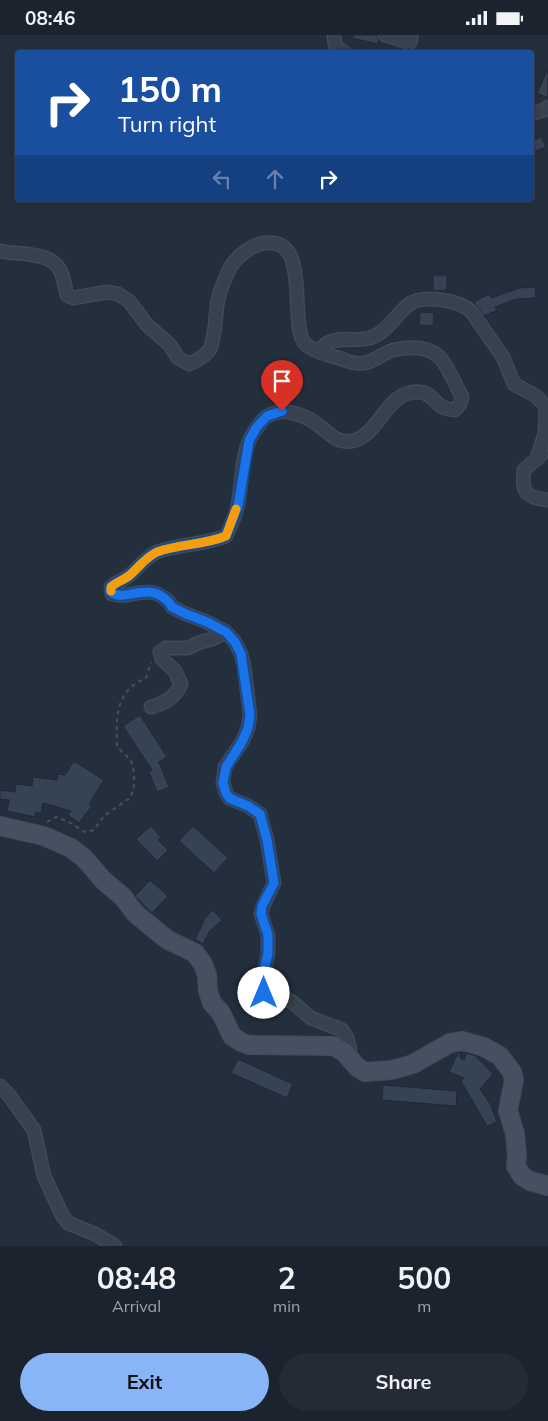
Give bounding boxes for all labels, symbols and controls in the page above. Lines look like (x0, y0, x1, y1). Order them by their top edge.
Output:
text: 08:46 (25, 6, 75, 30)
text: 150 m (118, 67, 222, 111)
icon: right (35, 70, 100, 135)
text: Turn right (118, 110, 216, 138)
icon: left (208, 165, 236, 193)
icon: ahead (261, 165, 289, 193)
icon: right (314, 165, 342, 193)
pin (261, 360, 303, 411)
icon: arrive (268, 367, 296, 395)
position arrow (237, 966, 289, 1018)
text: 08:48 (97, 1259, 176, 1297)
text: 2 (278, 1259, 296, 1297)
text: 500 (397, 1259, 451, 1297)
text: Arrival (112, 1296, 161, 1316)
text: min (273, 1296, 300, 1316)
text: m (417, 1296, 431, 1316)
button: Exit (20, 1353, 269, 1411)
button: Share (279, 1353, 528, 1411)

